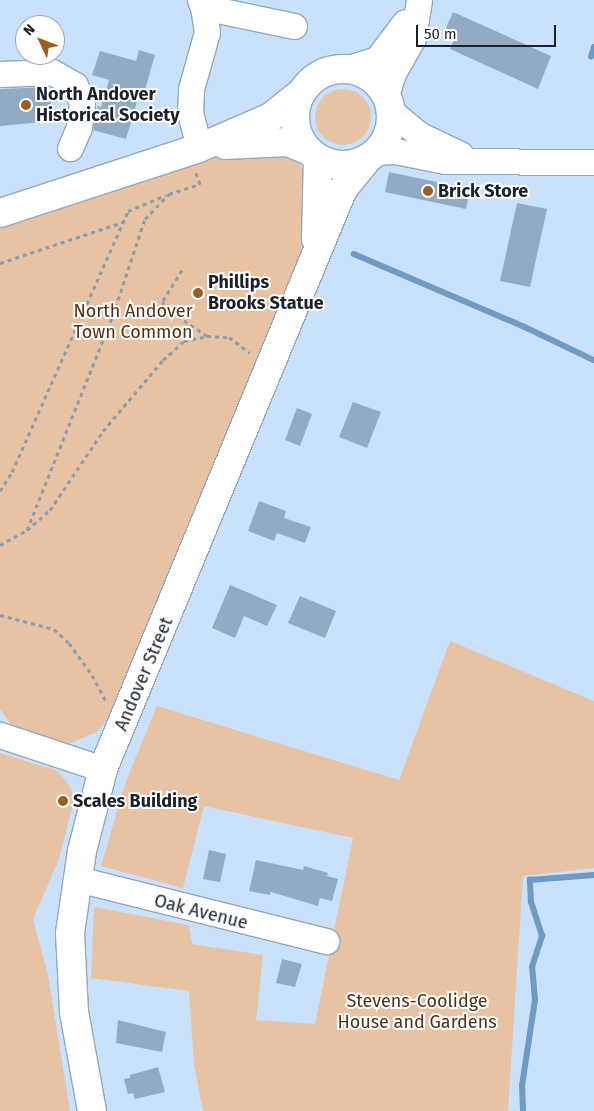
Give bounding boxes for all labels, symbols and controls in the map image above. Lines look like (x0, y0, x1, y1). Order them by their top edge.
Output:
north arrow (15, 15, 65, 65)
scale bar (419, 15, 559, 47)
text: N (20, 21, 39, 39)
text: 50 m (424, 25, 457, 43)
place label: North Andover Historical Society (36, 84, 180, 126)
marker: North Andover Historical Society (20, 99, 32, 111)
place label: Brick Store (438, 180, 528, 202)
marker: Brick Store (422, 185, 434, 197)
place label: Phillips Brooks Statue (208, 272, 324, 314)
marker: Phillips Brooks Statue (192, 287, 204, 299)
park label: North Andover Town Common (73, 301, 193, 344)
street label: Andover Street (110, 614, 178, 734)
place label: Scales Building (73, 790, 197, 812)
marker: Scales Building (57, 795, 69, 807)
street label: Oak Avenue (152, 890, 250, 934)
park label: Stevens-Coolidge House and Gardens (337, 991, 497, 1034)

